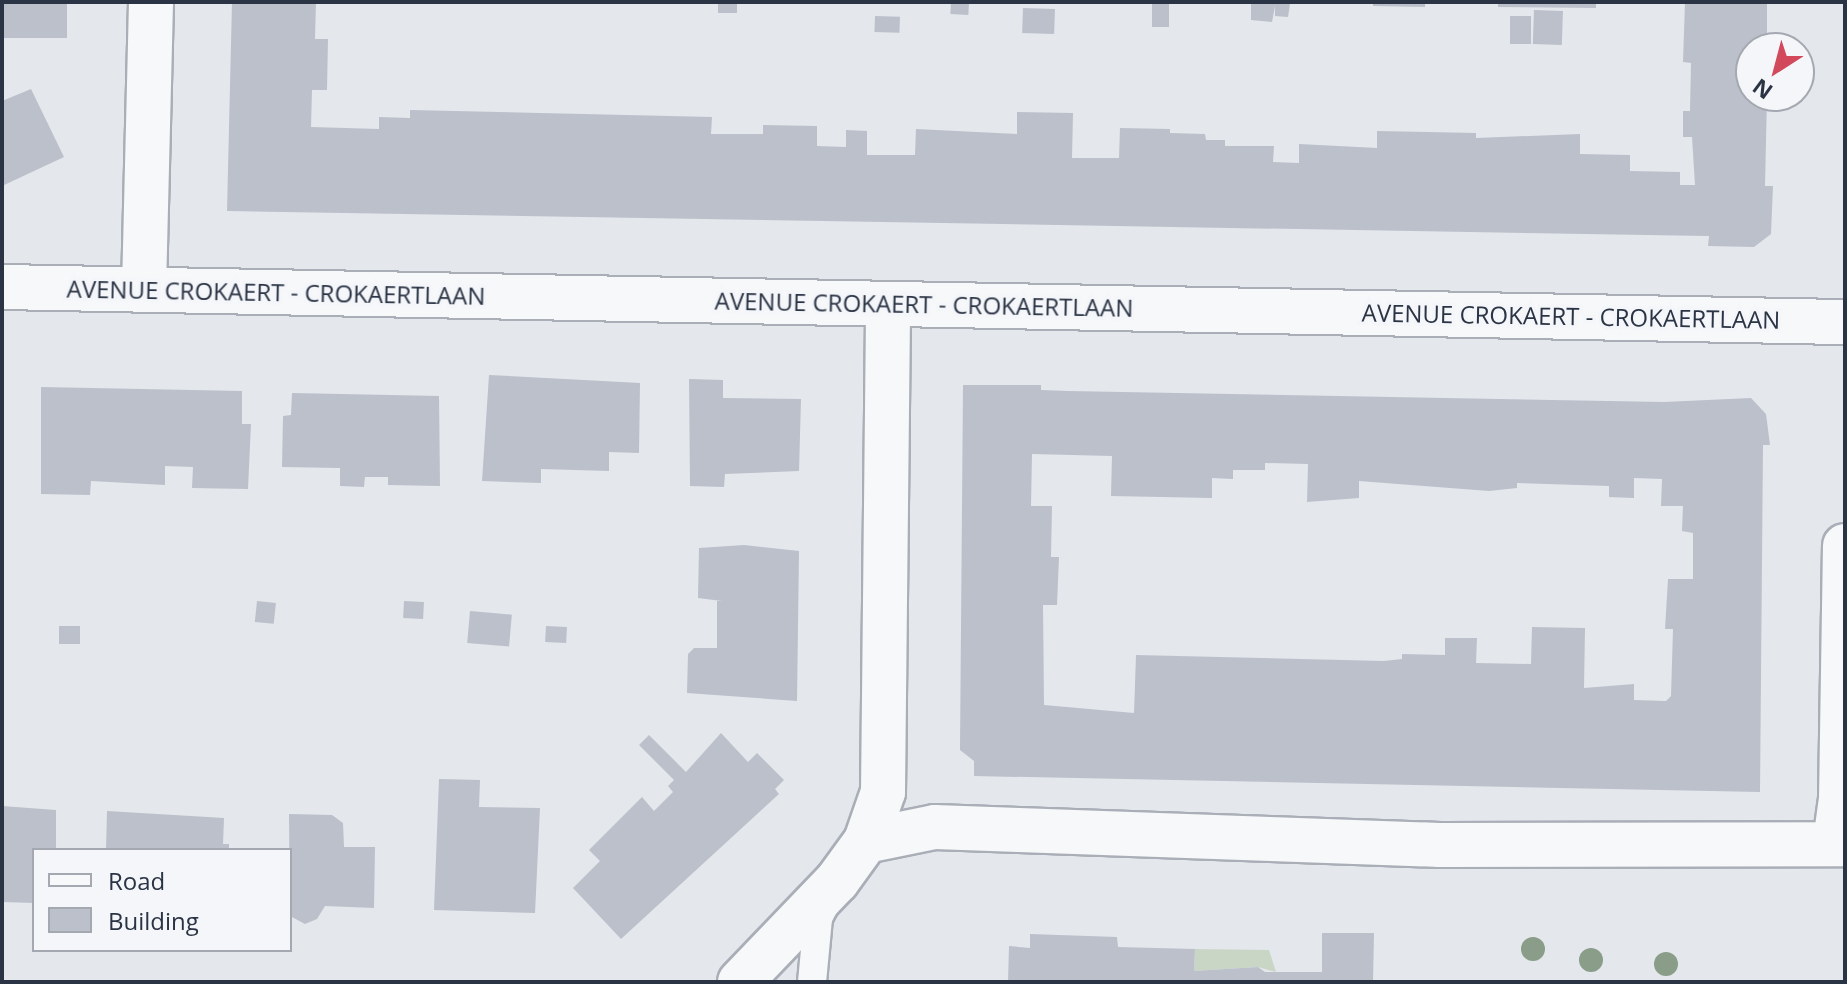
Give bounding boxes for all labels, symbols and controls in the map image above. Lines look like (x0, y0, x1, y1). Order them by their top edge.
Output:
north arrow (1735, 32, 1815, 112)
text: N (1746, 72, 1778, 107)
street label: AVENUE CROKAERT - CROKAERTLAAN (66, 274, 486, 310)
street label: AVENUE CROKAERT - CROKAERTLAAN (714, 286, 1134, 322)
street label: AVENUE CROKAERT - CROKAERTLAAN (1361, 298, 1781, 334)
legend (32, 848, 292, 952)
text: Road (108, 864, 165, 897)
text: Building (108, 904, 199, 937)

